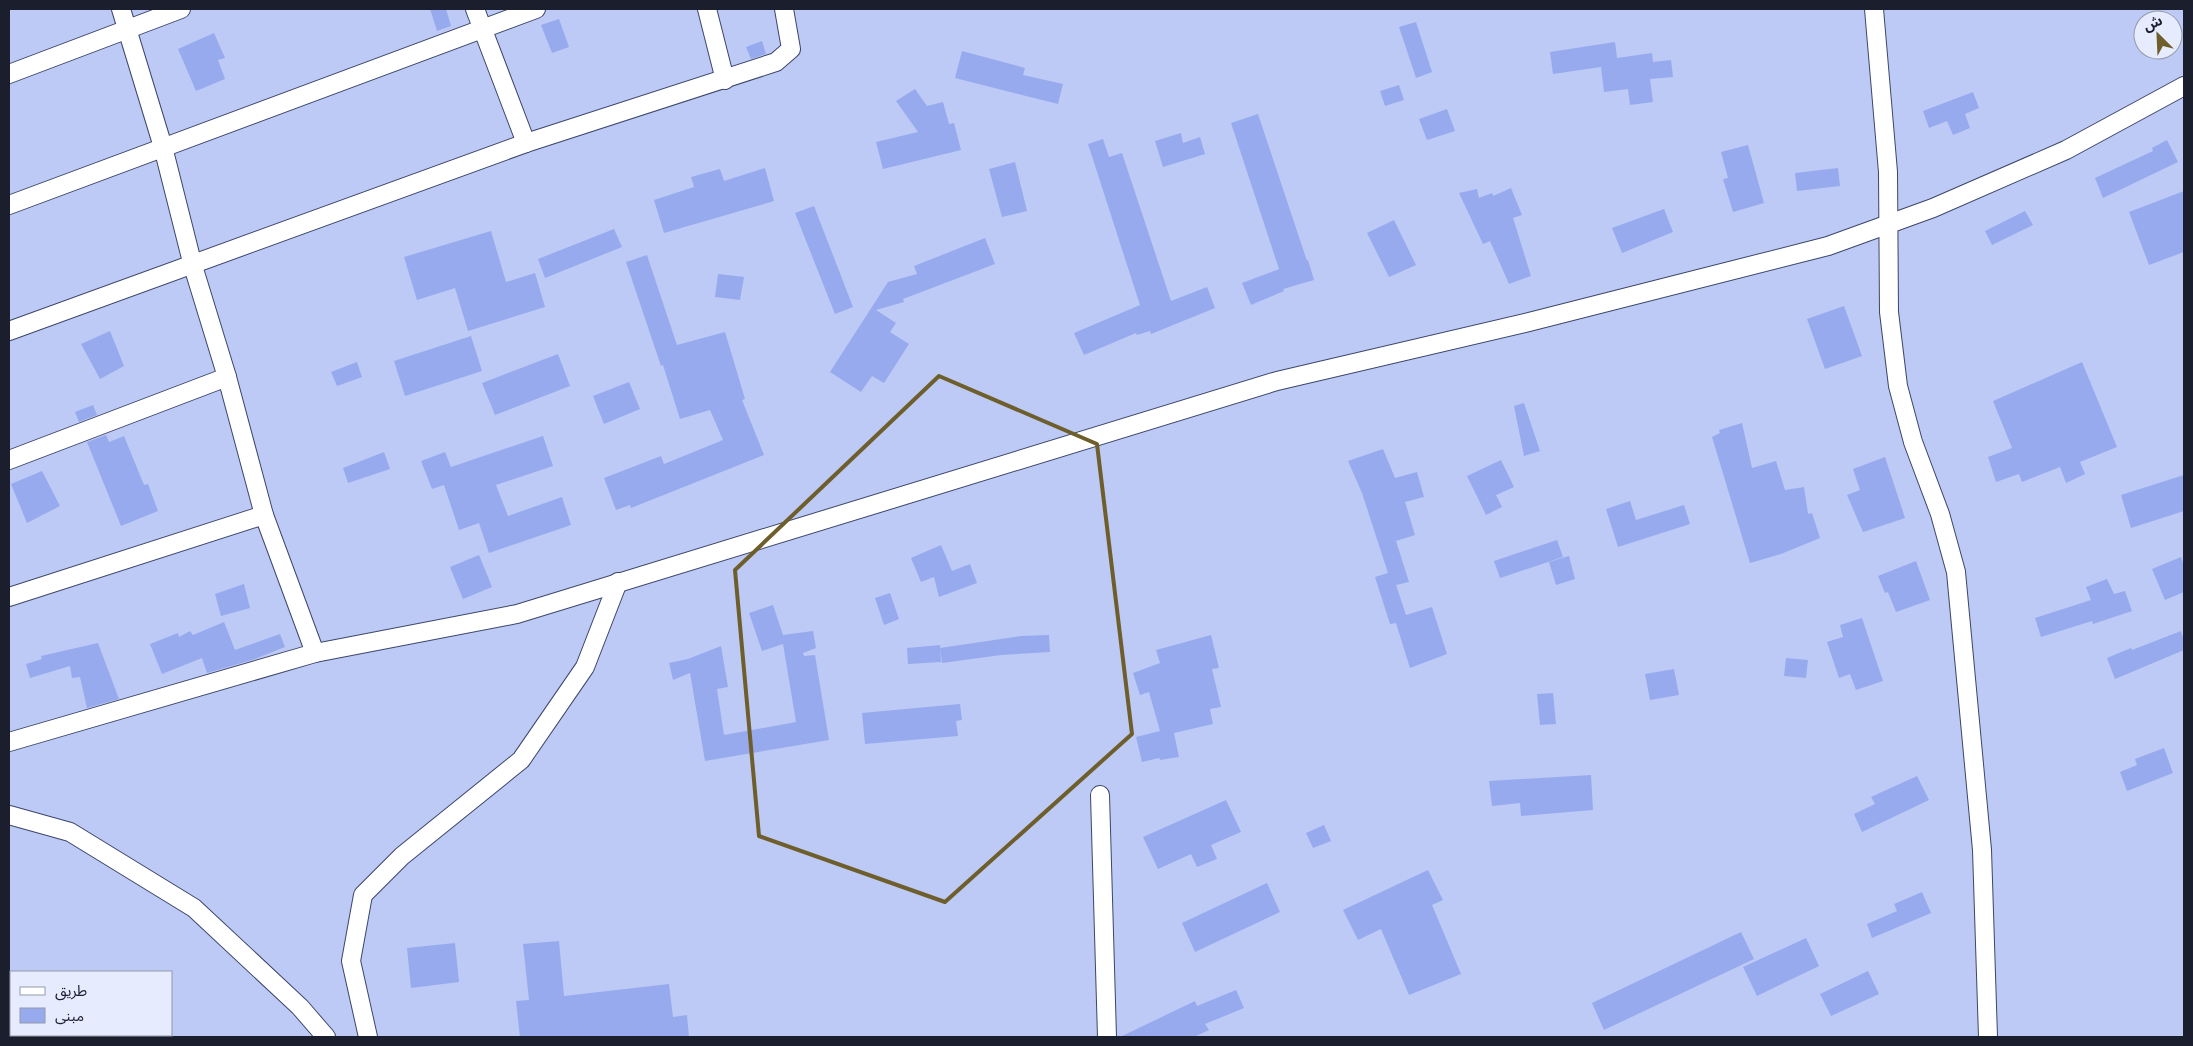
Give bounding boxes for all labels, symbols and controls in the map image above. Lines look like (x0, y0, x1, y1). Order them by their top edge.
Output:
north arrow (2133, 10, 2183, 60)
text: ش (2141, 12, 2165, 35)
legend (10, 971, 172, 1036)
text: طريق (55, 982, 87, 1001)
text: مبنى (55, 1007, 84, 1025)

